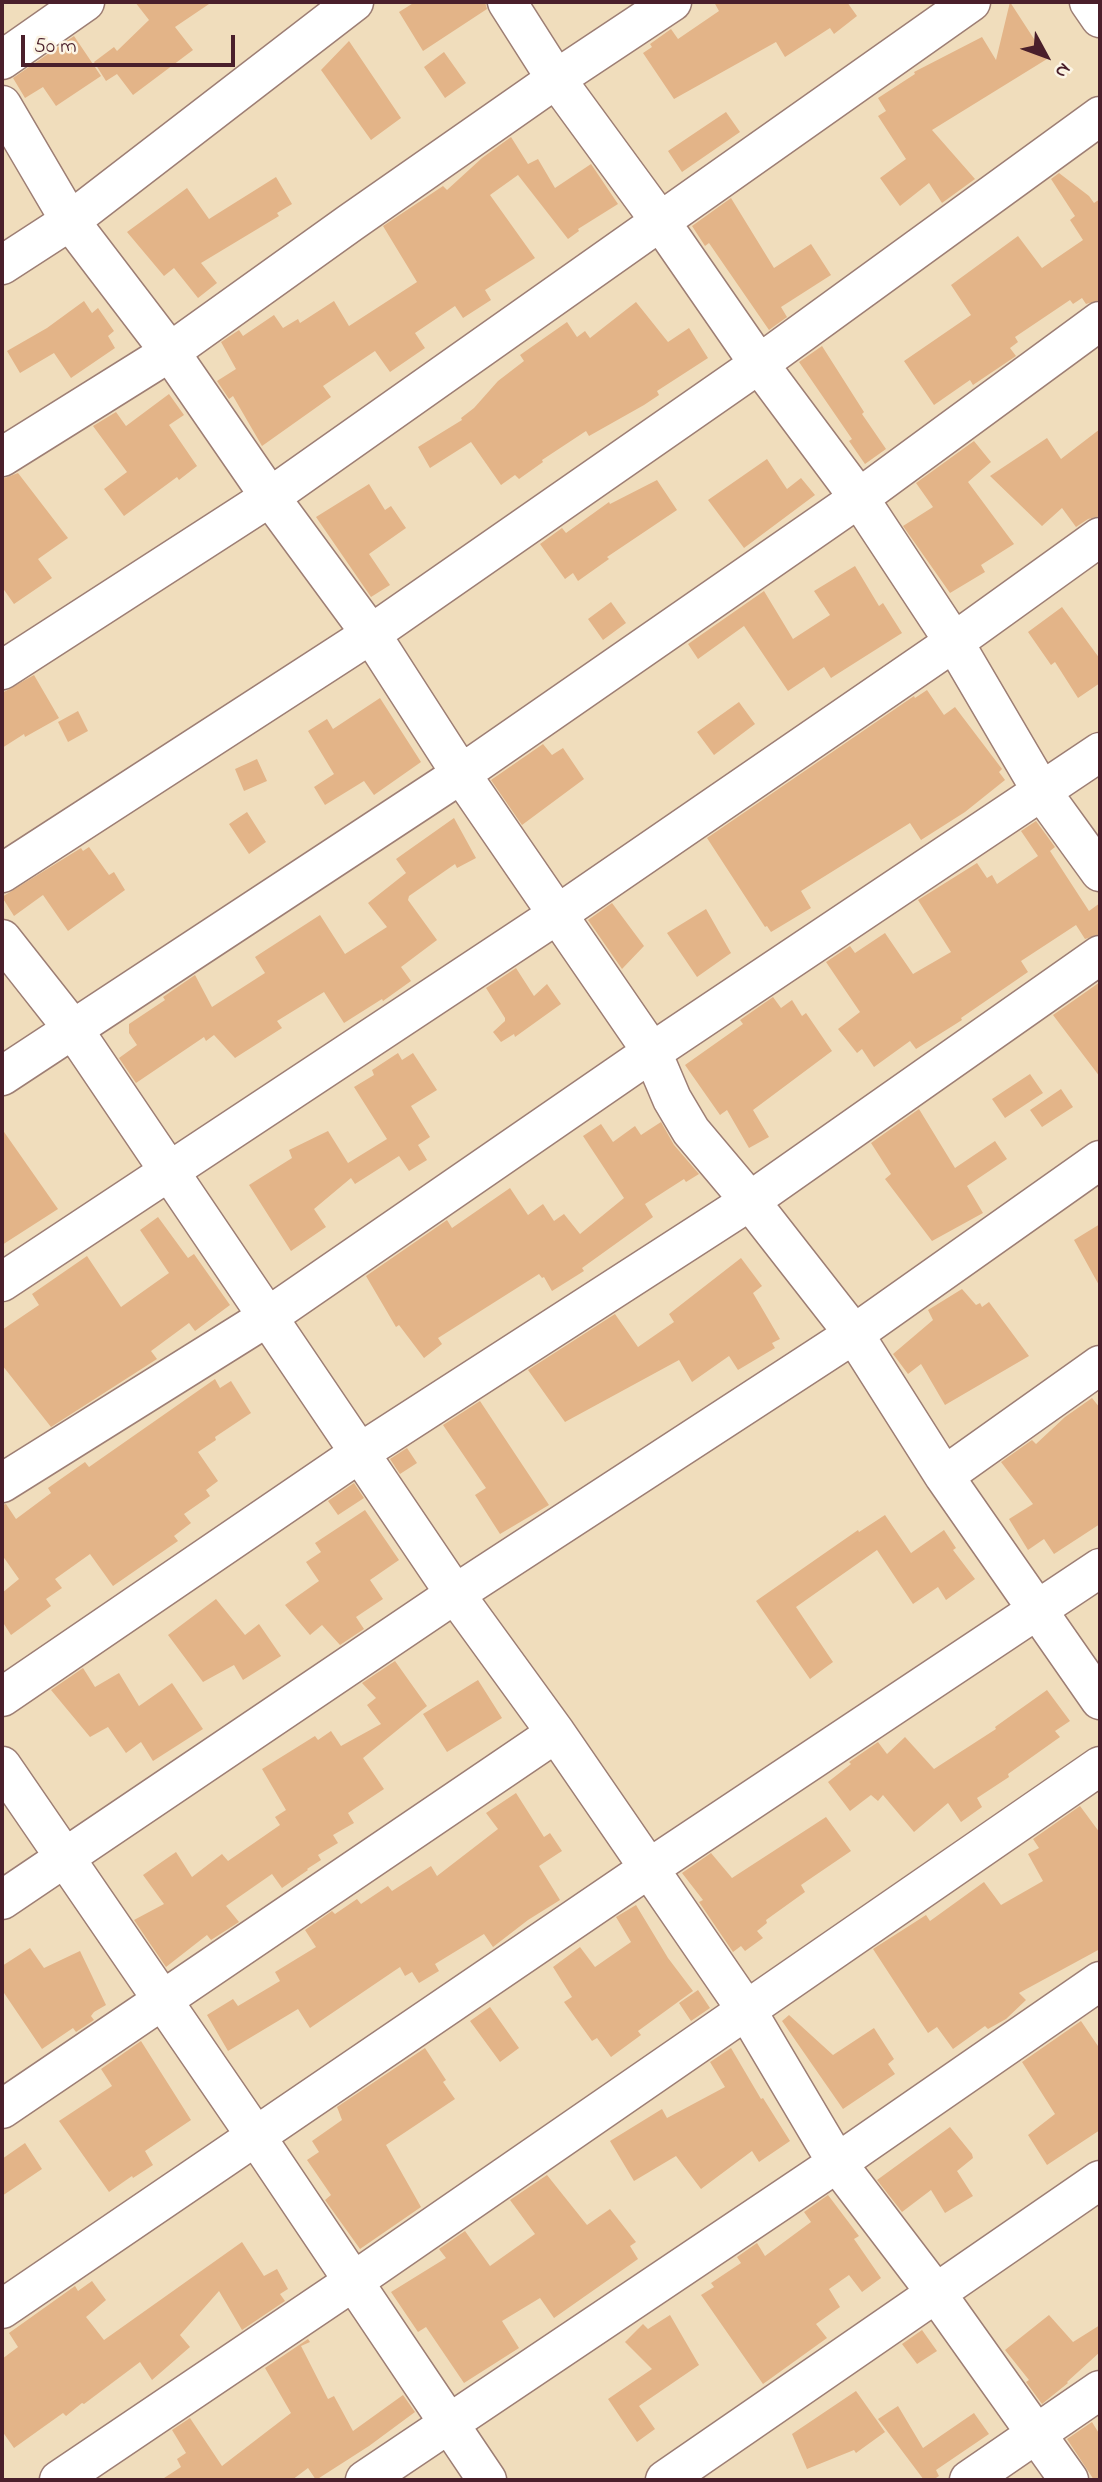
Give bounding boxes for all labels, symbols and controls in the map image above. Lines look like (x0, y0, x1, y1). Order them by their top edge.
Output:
scale bar (24, 21, 238, 65)
north arrow (1011, 21, 1081, 91)
text: 50 m (34, 32, 77, 62)
text: N (1048, 56, 1077, 84)

